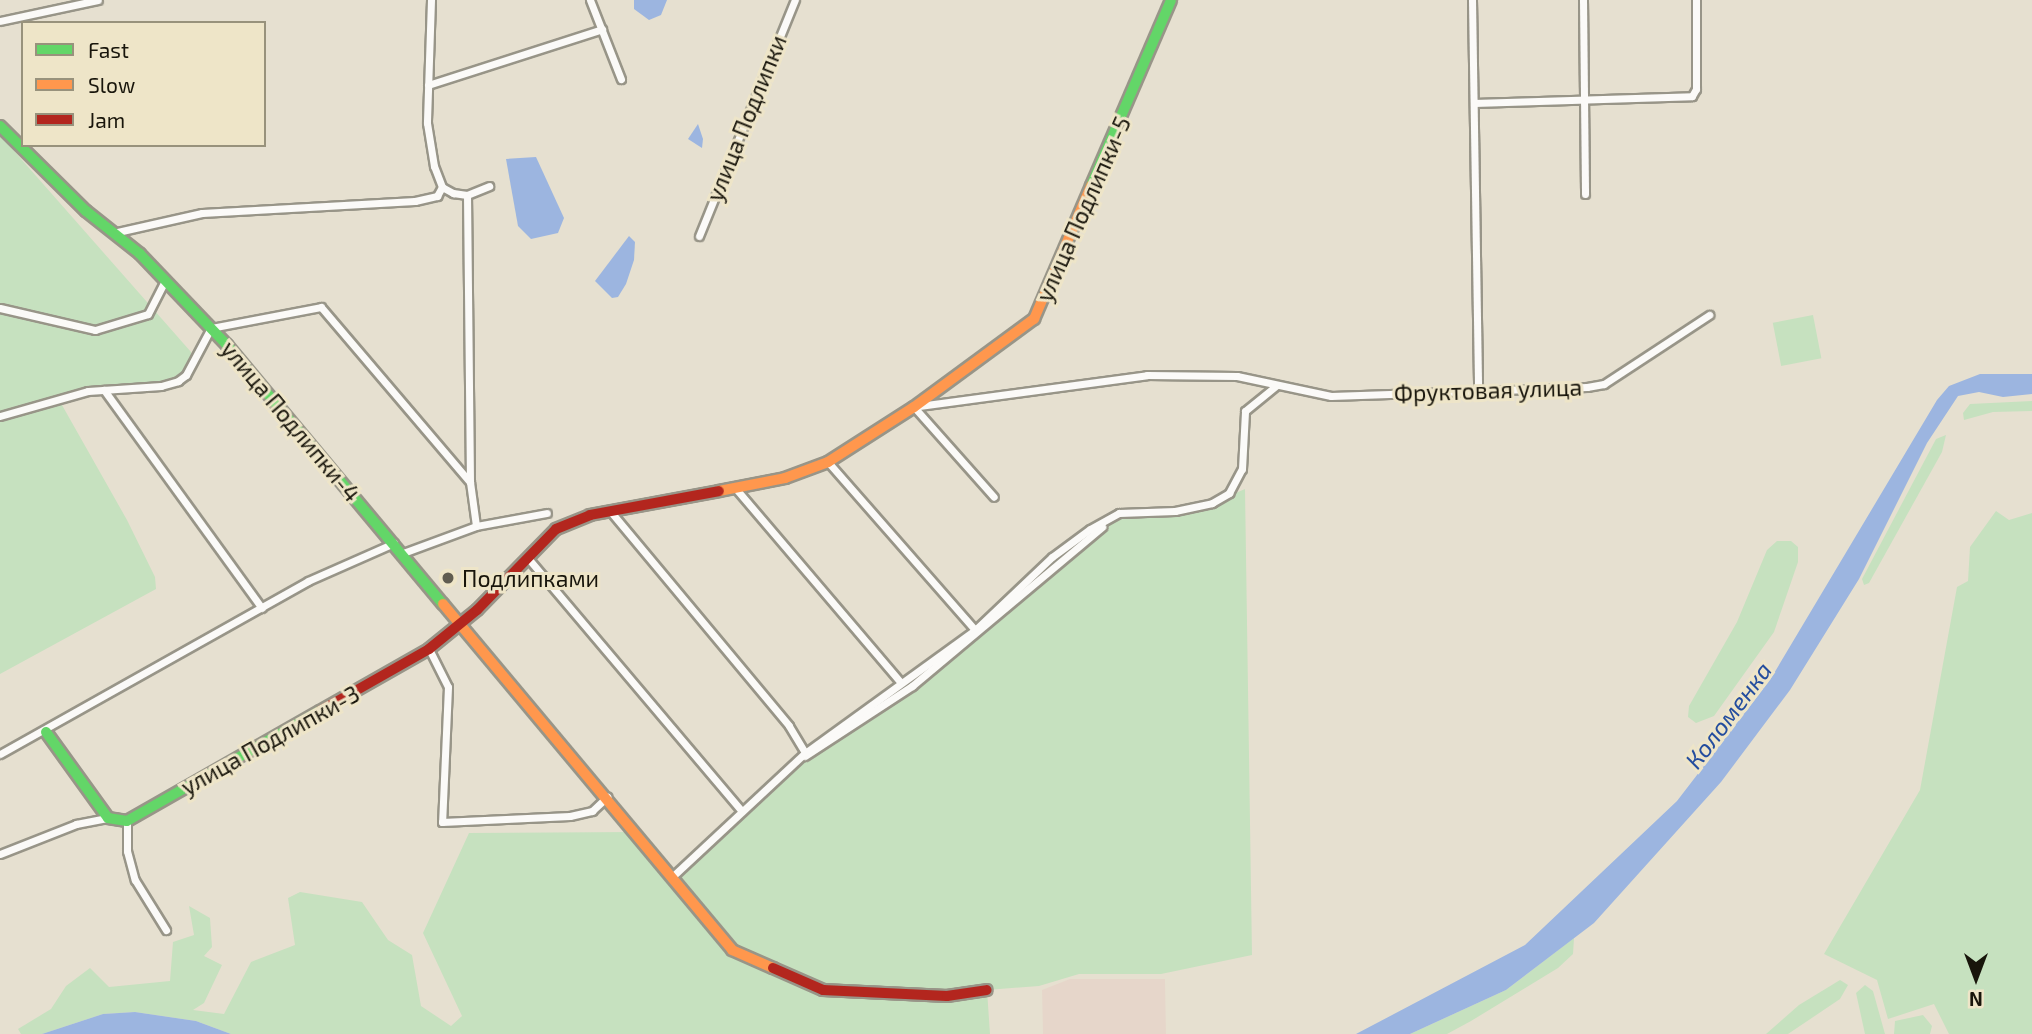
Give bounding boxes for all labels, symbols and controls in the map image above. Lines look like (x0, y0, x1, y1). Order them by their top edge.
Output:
legend (21, 21, 266, 147)
street label: улица Подлипки (700, 31, 792, 205)
text: Fast (88, 37, 129, 62)
text: Slow (88, 72, 135, 97)
text: Jam (88, 107, 125, 132)
street label: улица Подлипки-5 (1030, 112, 1136, 306)
street label: улица Подлипки-4 (216, 335, 366, 507)
street label: Фруктовая улица (1393, 373, 1583, 407)
place label: Подлипками (462, 564, 599, 592)
marker: Подлипками (440, 570, 456, 586)
water label: Коломенка (1679, 656, 1777, 774)
street label: улица Подлипки-3 (176, 680, 364, 800)
north arrow (1941, 943, 2011, 1013)
text: N (1969, 988, 1983, 1011)

